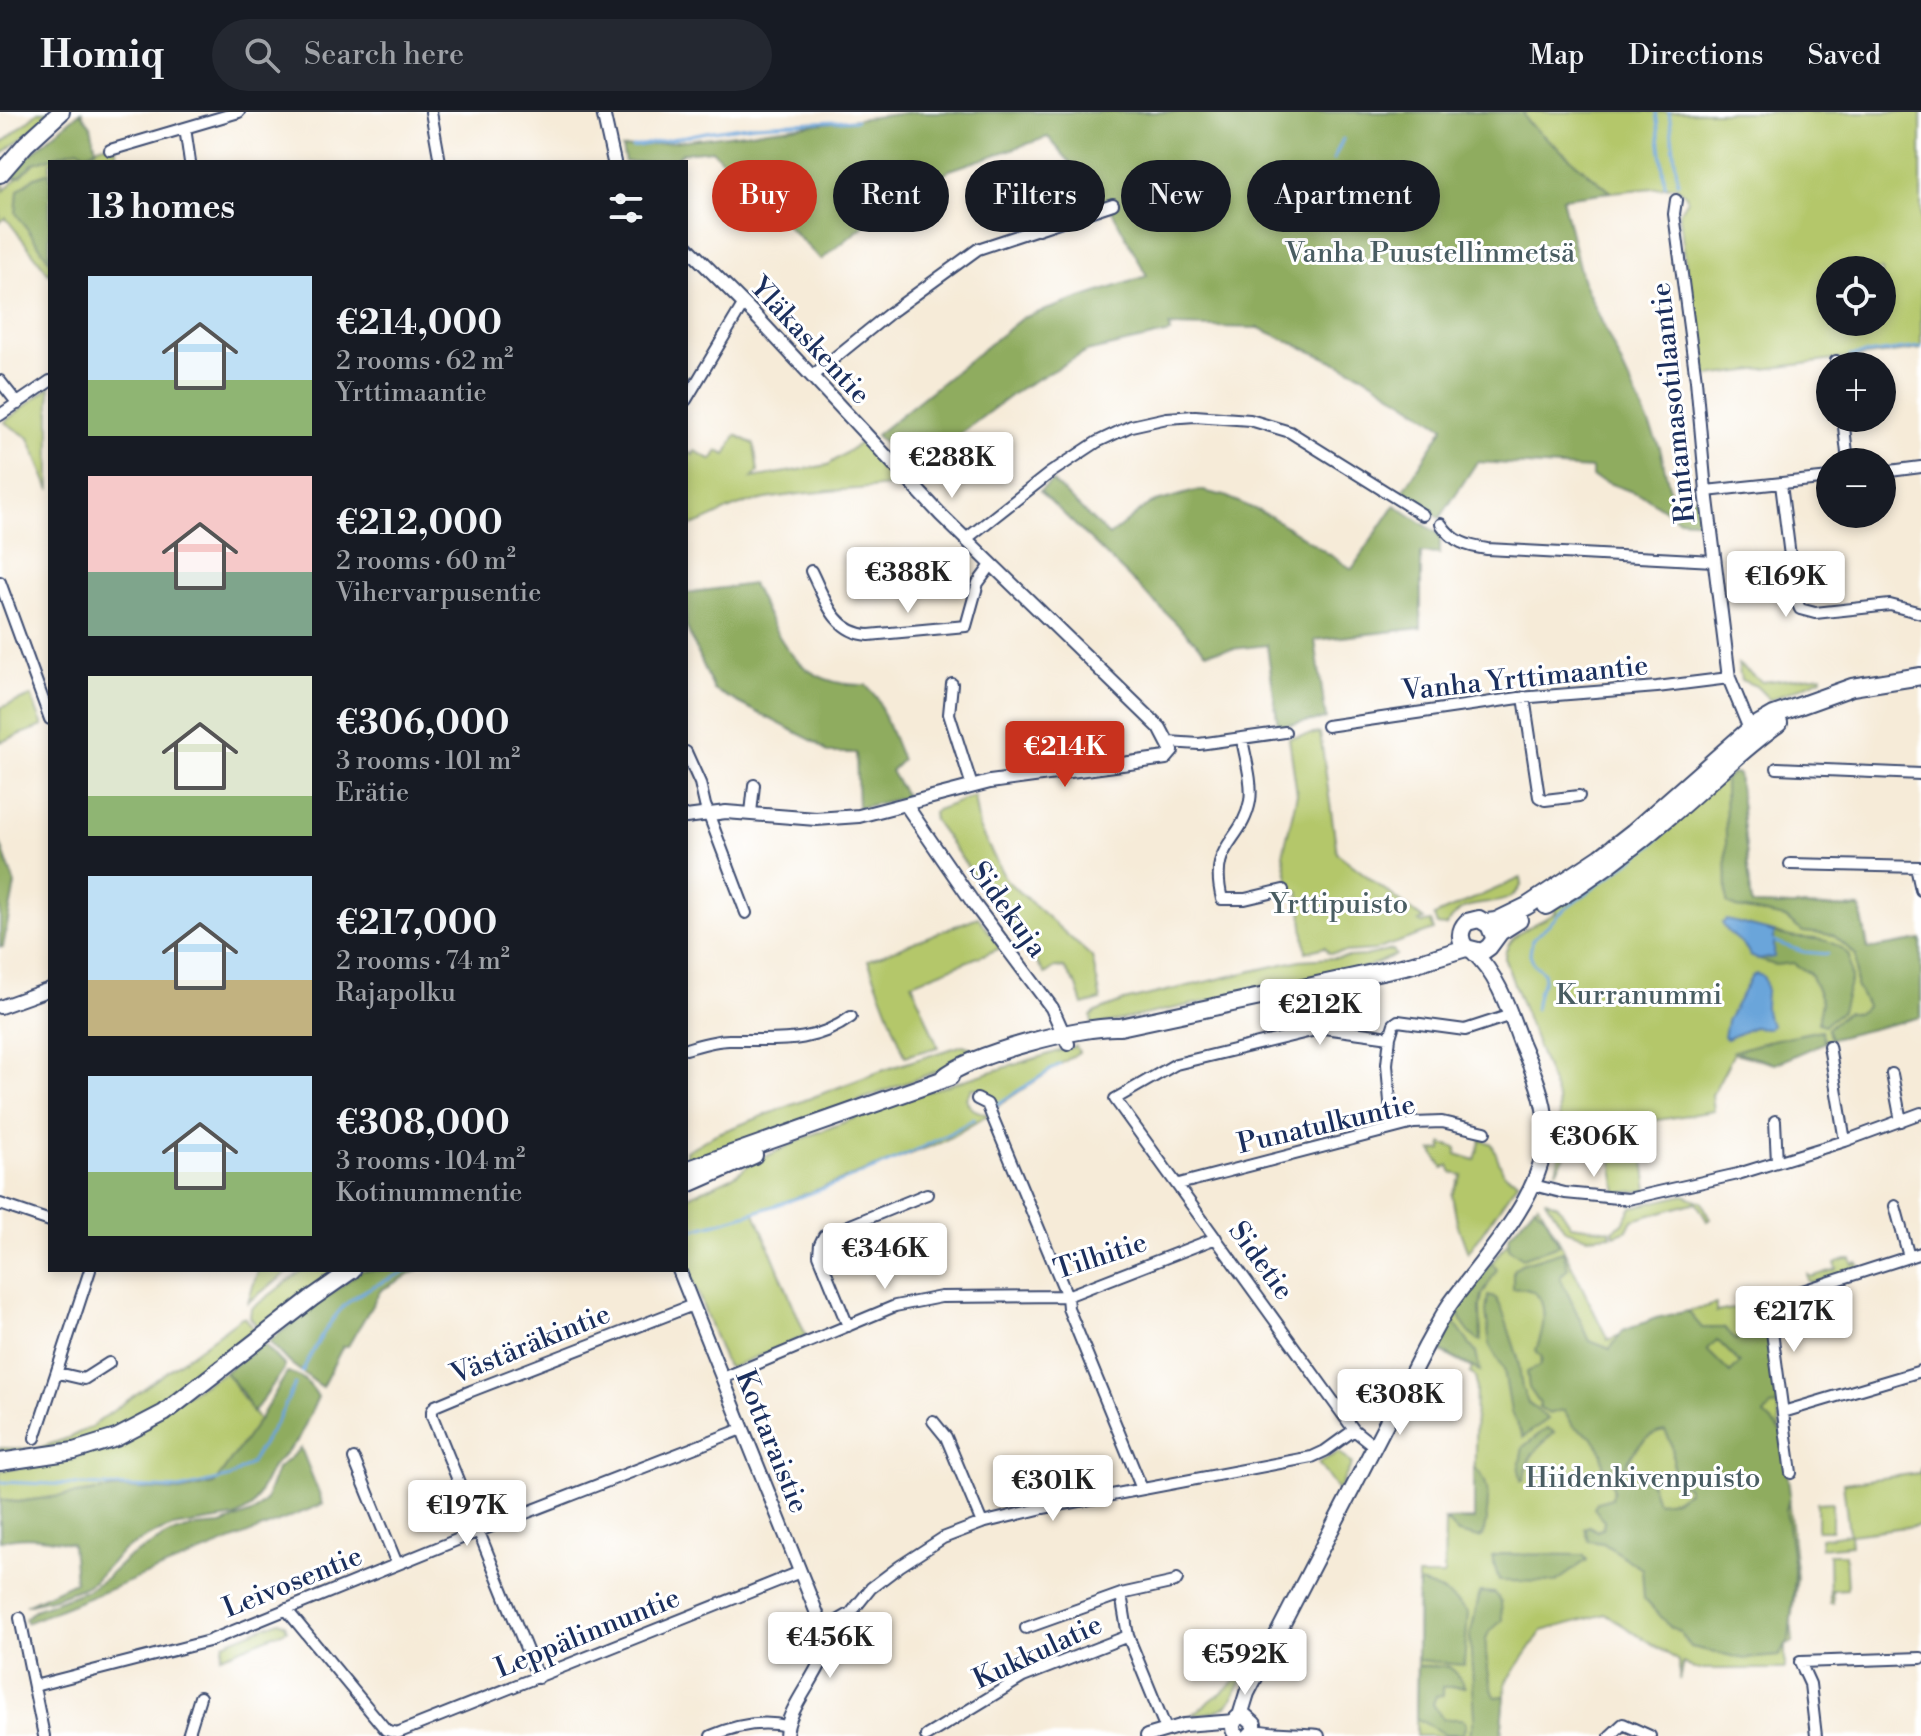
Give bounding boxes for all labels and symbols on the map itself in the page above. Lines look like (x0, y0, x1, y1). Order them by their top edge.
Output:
park label: Vanha Puustellinmetsä (1284, 236, 1576, 271)
street label: Yläkaskentie (741, 269, 878, 412)
street label: Rintamasotilaantie (1643, 281, 1704, 525)
pin: €288K (896, 432, 1008, 500)
pin: €388K (852, 547, 964, 615)
pin: €169K (1730, 551, 1842, 619)
street label: Vanha Yrttimaantie (1399, 648, 1650, 709)
pin: €214K (1009, 721, 1121, 789)
street label: Sidekuja (961, 855, 1055, 965)
park label: Yrttipuisto (1268, 887, 1408, 922)
park label: Kurranummi (1556, 978, 1722, 1013)
pin: €212K (1264, 979, 1376, 1047)
street label: Punatulkuntie (1234, 1087, 1419, 1162)
pin: €306K (1538, 1111, 1650, 1179)
street label: Sidetie (1221, 1215, 1301, 1307)
pin: €346K (829, 1223, 941, 1291)
street label: Tilhitie (1049, 1225, 1151, 1288)
pin: €217K (1738, 1286, 1850, 1354)
street label: Västäräkintie (445, 1297, 615, 1393)
street label: Kottaraistie (727, 1365, 816, 1518)
pin: €308K (1344, 1369, 1456, 1437)
pin: €301K (997, 1455, 1109, 1523)
park label: Hiidenkivenpuisto (1525, 1461, 1761, 1496)
pin: €197K (411, 1480, 523, 1548)
street label: Leivosentie (218, 1539, 367, 1626)
street label: Leppälinnuntie (490, 1580, 685, 1686)
street label: Kukkulatie (967, 1607, 1108, 1698)
pin: €456K (774, 1612, 886, 1680)
pin: €592K (1189, 1629, 1301, 1697)

